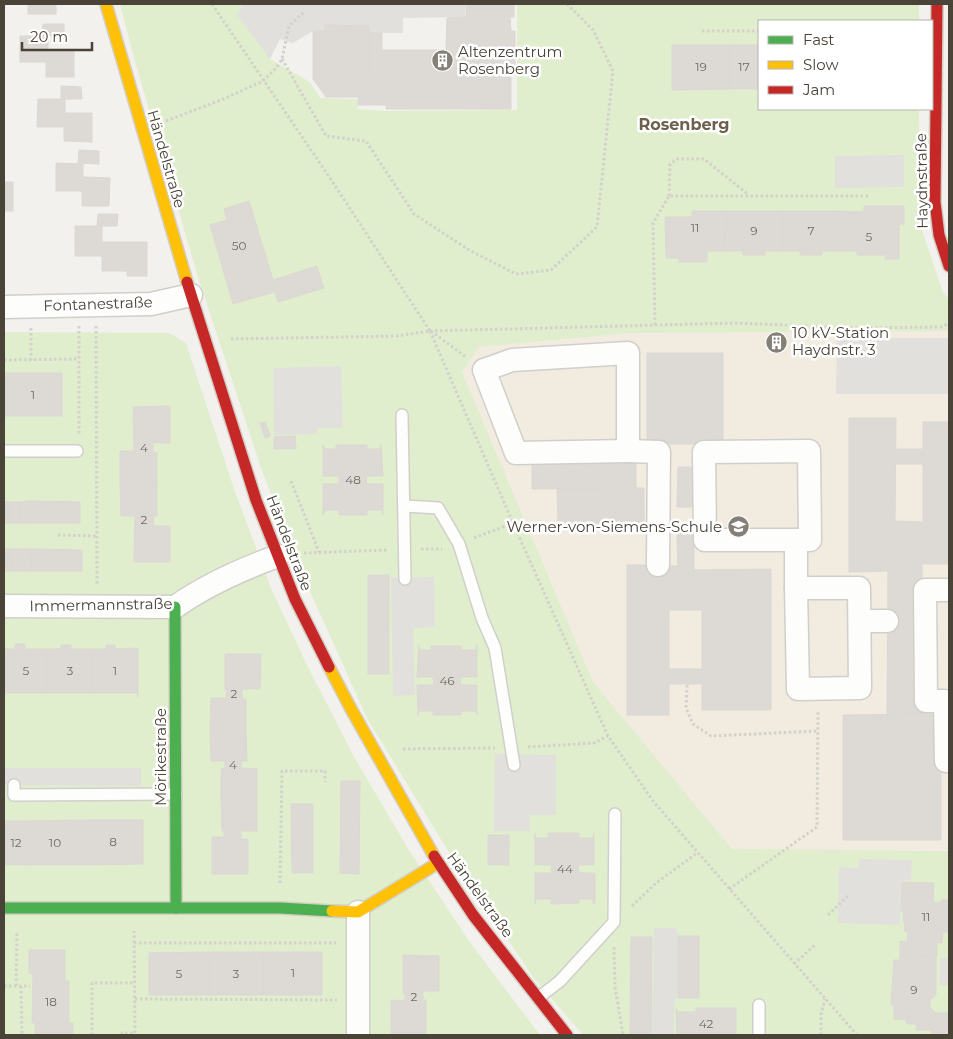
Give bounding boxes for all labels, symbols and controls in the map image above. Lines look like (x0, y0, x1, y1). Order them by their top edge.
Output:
scale bar (22, 20, 92, 52)
legend (758, 20, 933, 110)
text: 20 m (30, 27, 68, 46)
text: Fast (803, 30, 834, 49)
place label: Altenzentrum Rosenberg (458, 42, 563, 78)
building icon: Altenzentrum Rosenberg (430, 49, 454, 73)
text: Slow (803, 55, 839, 74)
house number: 19 (695, 59, 707, 74)
house number: 17 (738, 59, 750, 74)
text: Jam (802, 80, 835, 99)
street label: Händelstraße (143, 108, 190, 210)
district label: Rosenberg (639, 115, 729, 134)
street label: Haydnstraße (911, 133, 932, 229)
house number: 11 (691, 220, 699, 235)
house number: 9 (750, 223, 758, 238)
house number: 7 (807, 223, 815, 238)
house number: 5 (866, 229, 873, 244)
house number: 50 (232, 238, 246, 253)
street label: Fontanestraße (43, 292, 153, 315)
place label: 10 kV-Station Haydnstr. 3 (792, 323, 889, 359)
building icon: 10 kV-Station Haydnstr. 3 (764, 330, 788, 354)
house number: 1 (31, 387, 35, 402)
house number: 4 (140, 440, 148, 455)
house number: 48 (345, 472, 361, 487)
street label: Händelstraße (262, 492, 316, 593)
house number: 2 (141, 512, 148, 527)
school or university icon: Werner-von-Siemens-Schule (726, 515, 750, 539)
place label: Werner-von-Siemens-Schule (507, 517, 722, 536)
street label: Immermannstraße (29, 594, 173, 615)
house number: 5 (23, 663, 30, 678)
house number: 3 (67, 663, 74, 678)
house number: 1 (113, 663, 117, 678)
house number: 46 (439, 673, 455, 688)
house number: 2 (231, 686, 238, 701)
street label: Mörikestraße (151, 708, 170, 806)
house number: 4 (229, 757, 237, 772)
house number: 8 (109, 834, 117, 849)
house number: 12 (10, 835, 22, 850)
house number: 10 (49, 835, 61, 850)
street label: Händelstraße (443, 848, 518, 941)
house number: 44 (557, 861, 573, 876)
house number: 11 (922, 909, 930, 924)
house number: 1 (291, 965, 295, 980)
house number: 5 (176, 966, 183, 981)
house number: 3 (233, 966, 240, 981)
house number: 9 (910, 982, 918, 997)
house number: 2 (411, 989, 418, 1004)
house number: 18 (45, 994, 57, 1009)
house number: 42 (699, 1016, 714, 1031)

